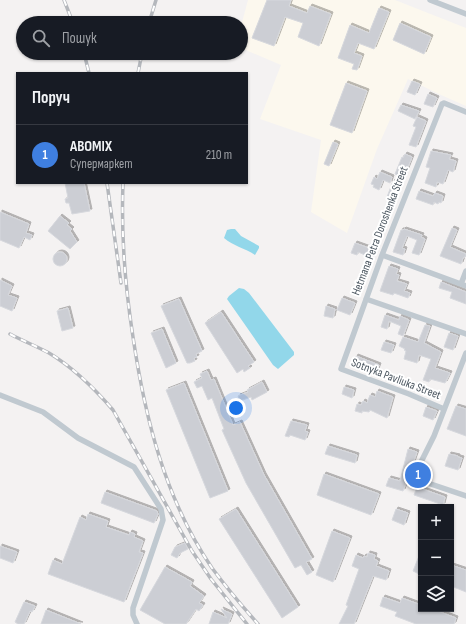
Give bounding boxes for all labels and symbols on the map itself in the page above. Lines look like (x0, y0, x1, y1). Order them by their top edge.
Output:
street label: Hetmana Petra Doroshenka Street (348, 164, 412, 298)
street label: Sotnyka Pavliuka Street (349, 355, 443, 403)
your location (226, 398, 246, 418)
pin: 1 (405, 460, 431, 490)

